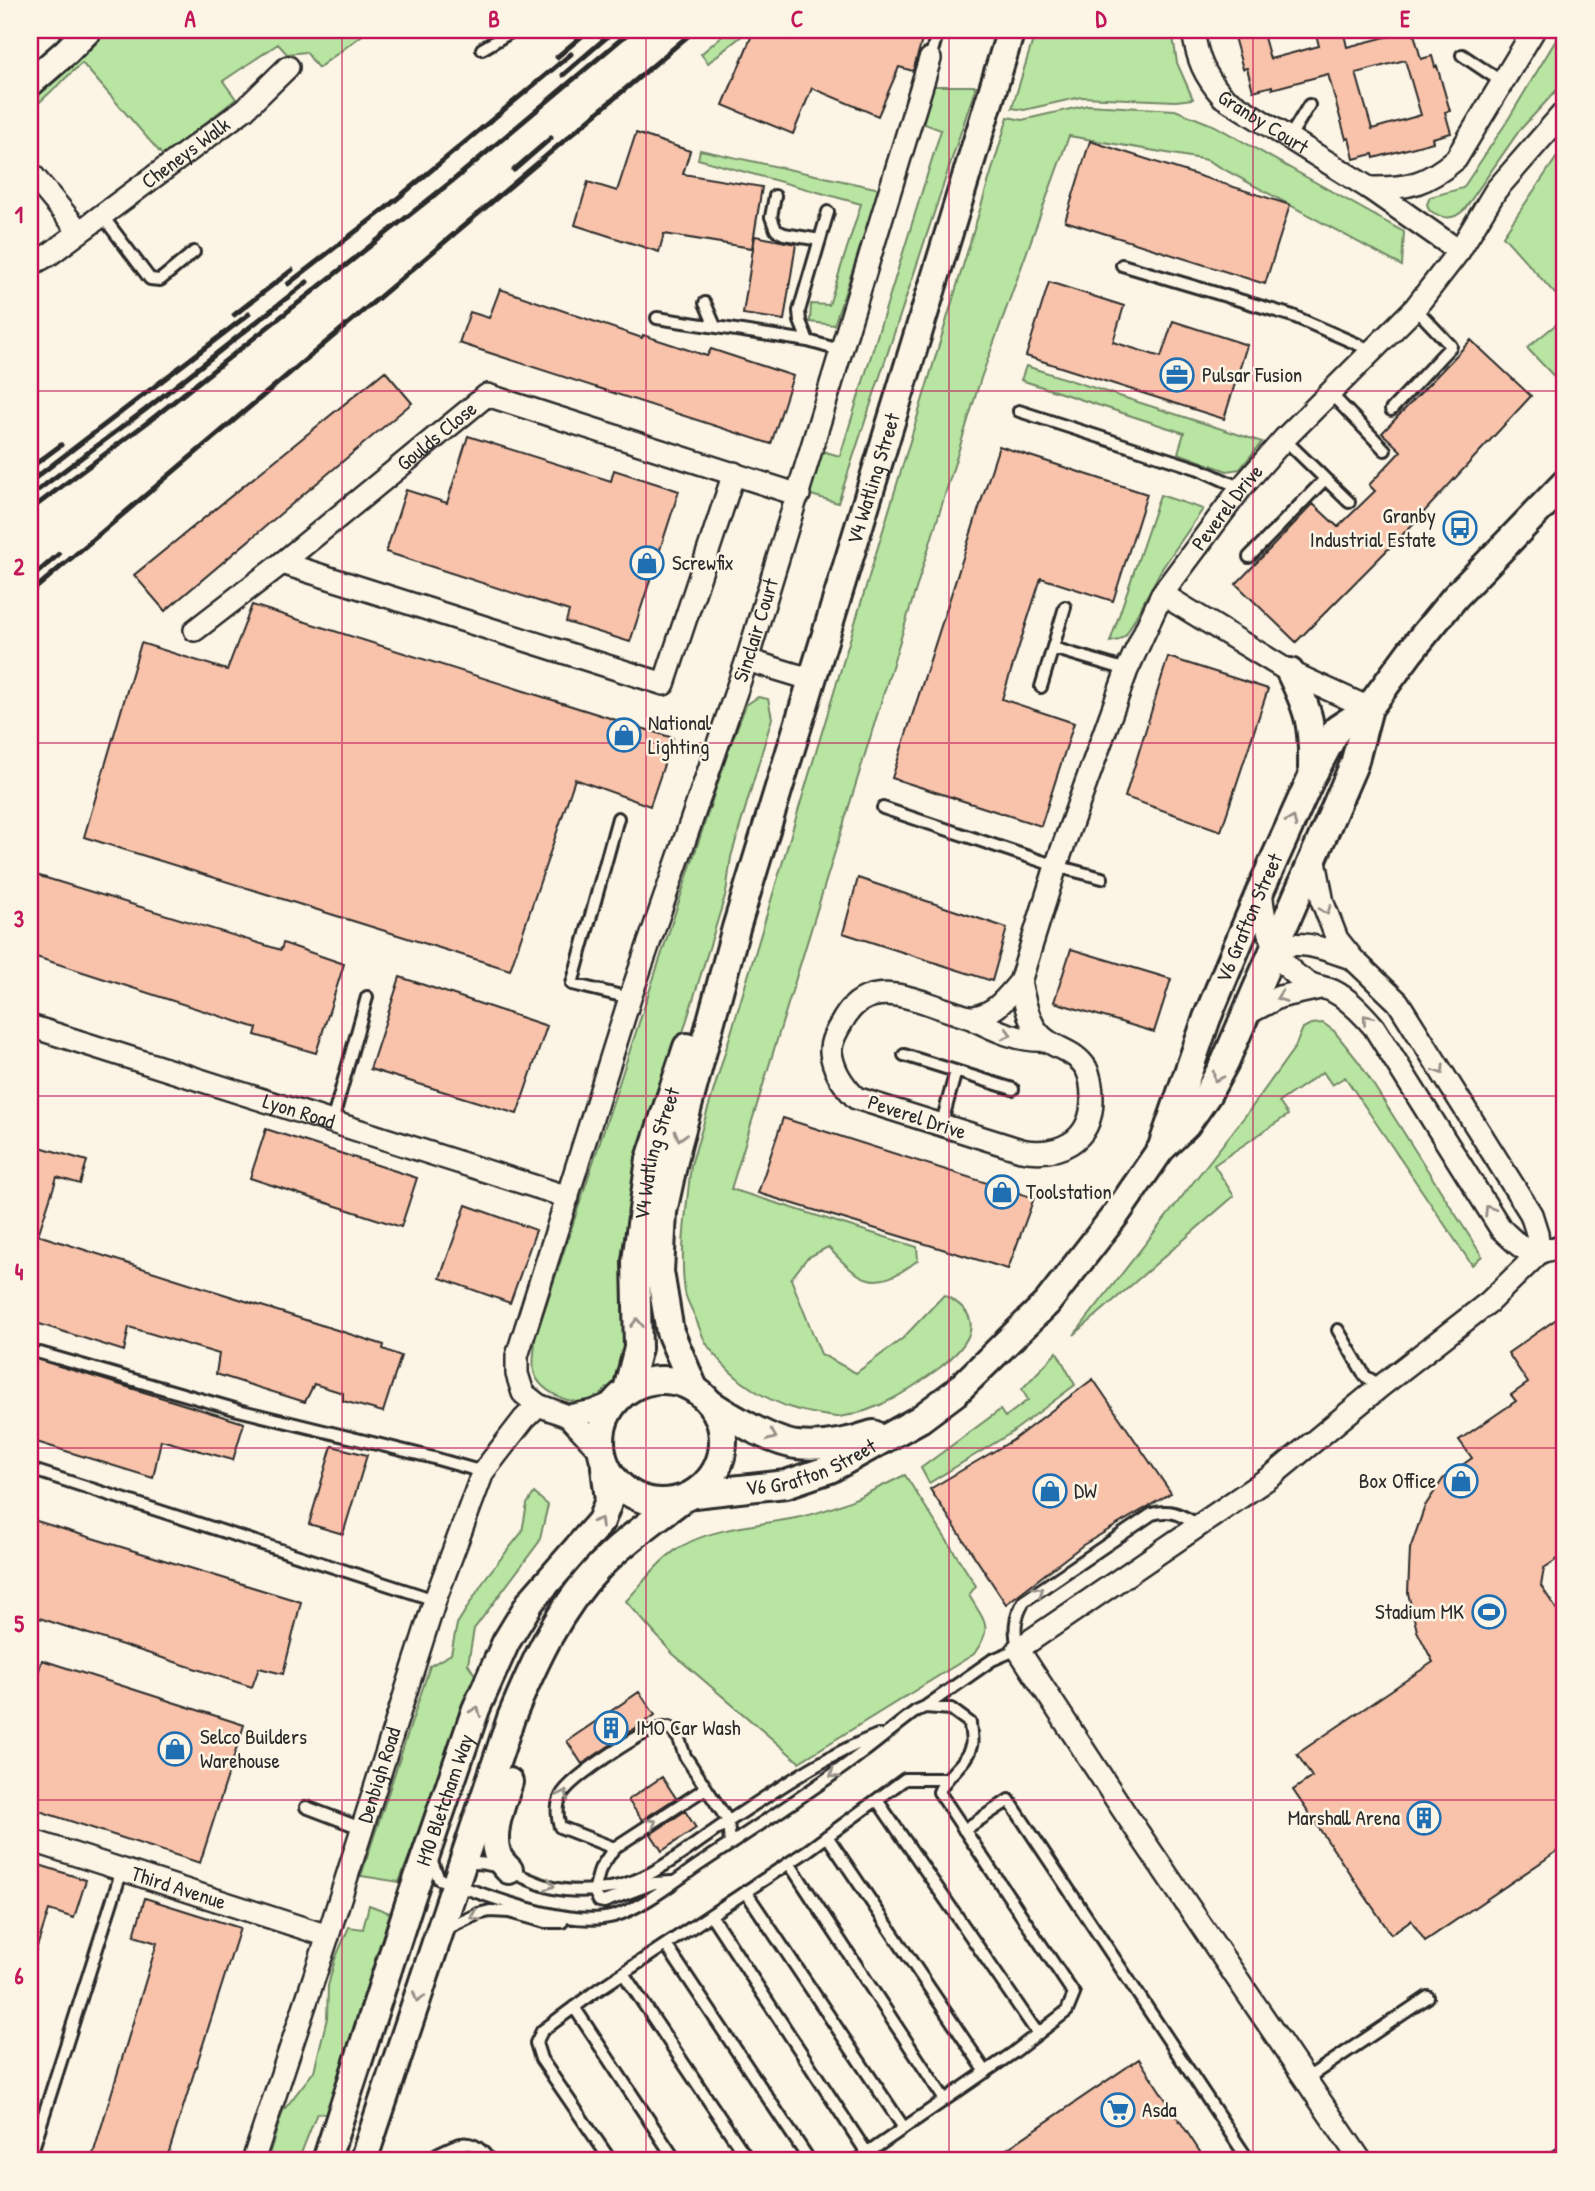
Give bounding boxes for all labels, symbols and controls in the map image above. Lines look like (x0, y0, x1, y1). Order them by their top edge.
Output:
text: A (184, 3, 196, 34)
text: B (488, 3, 500, 34)
text: C (791, 3, 803, 34)
text: D (1096, 3, 1108, 34)
text: E (1400, 3, 1411, 34)
street label: Granby Court (1212, 82, 1315, 161)
street label: Cheneys Walk (135, 110, 236, 195)
text: 1 (15, 199, 23, 230)
office icon: Pulsar Fusion (1158, 356, 1196, 394)
place label: Pulsar Fusion (1202, 360, 1302, 389)
street label: Goulds Close (390, 394, 483, 477)
street label: V4 Watling Street (839, 409, 907, 548)
street label: Peverel Drive (1184, 458, 1269, 556)
place label: Granby Industrial Estate (1310, 501, 1436, 554)
bus stop icon: Granby Industrial Estate (1441, 509, 1479, 547)
shop icon: Screwfix (628, 544, 666, 582)
place label: Screwfix (672, 548, 734, 577)
text: 2 (14, 551, 25, 582)
street label: Sinclair Court (725, 574, 785, 686)
place label: National Lighting (648, 708, 712, 761)
shop icon: National Lighting (605, 716, 643, 754)
one-way arrow (1283, 816, 1297, 828)
street label: V6 Grafton Street (1208, 848, 1290, 987)
text: 3 (14, 903, 24, 934)
one-way arrow (1318, 904, 1332, 916)
one-way arrow (1276, 989, 1288, 1003)
one-way arrow (1363, 1014, 1375, 1027)
one-way arrow (1001, 1025, 1013, 1040)
one-way arrow (1432, 1062, 1445, 1075)
one-way arrow (1212, 1070, 1226, 1082)
street label: V4 Watling Street (627, 1083, 687, 1222)
street label: Lyon Road (259, 1086, 339, 1136)
street label: Peverel Drive (864, 1087, 970, 1146)
one-way arrow (674, 1130, 688, 1142)
shop icon: Toolstation (983, 1173, 1021, 1211)
place label: Toolstation (1026, 1177, 1112, 1206)
one-way arrow (1485, 1205, 1498, 1218)
text: 4 (15, 1256, 24, 1287)
one-way arrow (630, 1318, 645, 1329)
one-way arrow (765, 1427, 777, 1441)
street label: V6 Grafton Street (744, 1431, 882, 1502)
shop icon: Box Office (1442, 1462, 1480, 1500)
place label: Box Office (1359, 1466, 1436, 1495)
shop icon: DW (1031, 1472, 1069, 1510)
place label: DW (1074, 1476, 1097, 1505)
one-way arrow (590, 1517, 603, 1530)
one-way arrow (1031, 1587, 1044, 1599)
sports icon: Stadium MK (1470, 1593, 1508, 1631)
place label: Stadium MK (1375, 1597, 1464, 1626)
text: 5 (14, 1608, 24, 1639)
one-way arrow (467, 1705, 481, 1717)
building icon: IMO Car Wash (592, 1709, 630, 1747)
place label: IMO Car Wash (636, 1713, 741, 1742)
place label: Selco Builders Warehouse (200, 1722, 307, 1775)
street label: Denbigh Road (350, 1724, 408, 1826)
shop icon: Selco Builders Warehouse (156, 1730, 194, 1768)
street label: H10 Bletcham Way (408, 1730, 480, 1870)
one-way arrow (829, 1766, 842, 1778)
one-way arrow (556, 1790, 570, 1803)
building icon: Marshall Arena (1405, 1799, 1443, 1837)
place label: Marshall Arena (1288, 1803, 1400, 1832)
one-way arrow (644, 1819, 657, 1832)
street label: Third Avenue (128, 1859, 230, 1916)
one-way arrow (544, 1877, 556, 1892)
one-way arrow (469, 1908, 481, 1922)
text: 6 (14, 1960, 24, 1991)
one-way arrow (412, 1990, 426, 2002)
supermarket icon: Asda (1099, 2091, 1137, 2129)
place label: Asda (1142, 2095, 1177, 2124)

